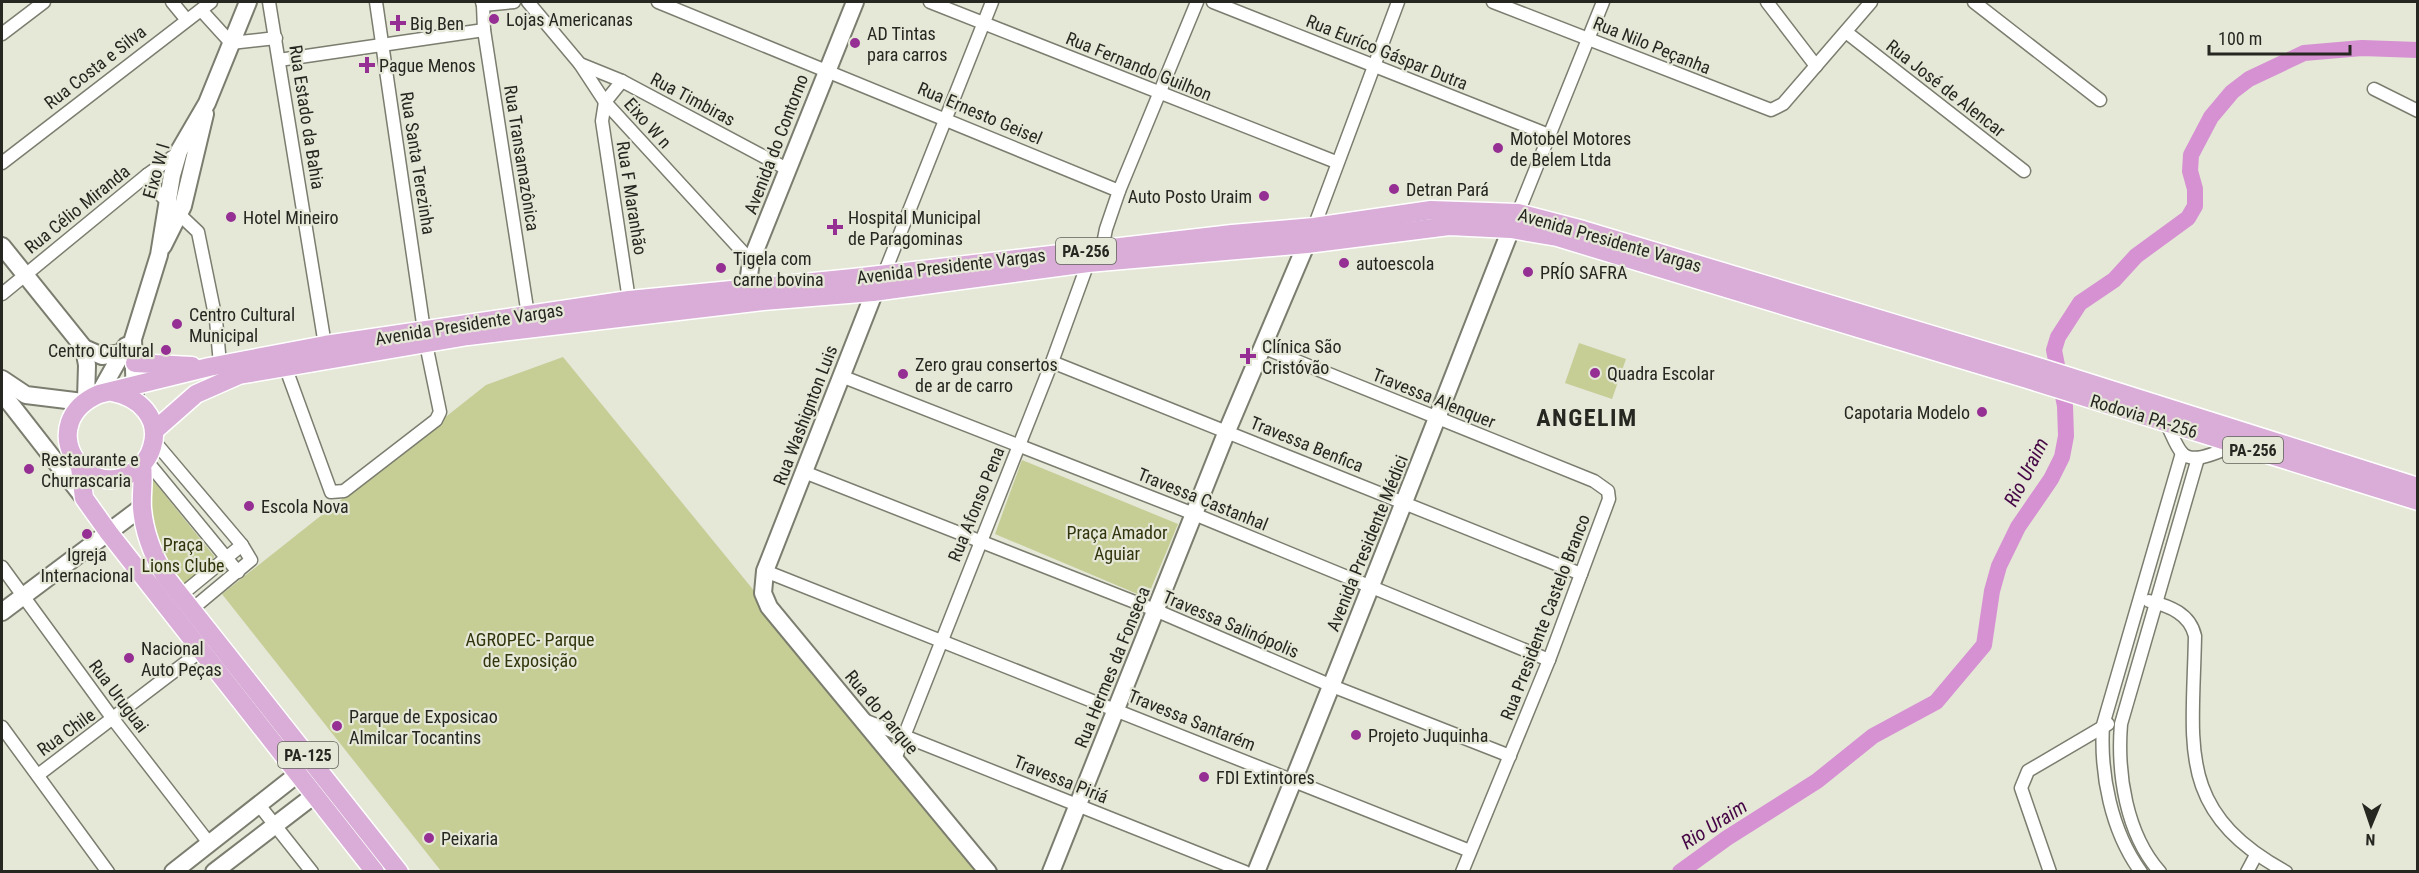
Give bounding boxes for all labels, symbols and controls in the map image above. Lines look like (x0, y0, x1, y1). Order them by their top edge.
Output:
place label: Lojas Americanas (506, 9, 633, 30)
street label: Rua Euríco Gáspar Dutra (1303, 10, 1471, 94)
marker: Lojas Americanas (487, 12, 501, 26)
street label: Rua Nilo Peçanha (1590, 12, 1714, 78)
place label: Big Ben (410, 13, 464, 34)
marker: Big Ben (391, 16, 405, 30)
scale bar (2209, 18, 2350, 56)
street label: Rua Costa e Silva (40, 21, 150, 113)
place label: AD Tintas para carros (867, 23, 947, 65)
street label: Rua Fernando Guilhon (1063, 27, 1215, 105)
text: 100 m (2218, 28, 2262, 49)
street label: Rua José de Alencar (1882, 35, 2010, 141)
marker: AD Tintas para carros (848, 36, 862, 50)
street label: Rua Estado da Bahia (285, 43, 329, 191)
place label: Pague Menos (379, 55, 476, 76)
marker: Pague Menos (360, 58, 374, 72)
street label: Rua Timbiras (647, 68, 739, 130)
street label: Avenida do Contorno (740, 71, 812, 217)
street label: Rua Ernesto Geisel (915, 77, 1045, 149)
street label: Rua Transamazônica (500, 84, 544, 232)
street label: Rua Santa Terezinha (396, 90, 440, 236)
street label: Eixo W n (620, 93, 676, 153)
place label: Motobel Motores de Belem Ltda (1510, 128, 1631, 170)
street label: Rua F Maranhão (613, 140, 651, 256)
street label: Eixo W l (138, 141, 174, 201)
marker: Motobel Motores de Belem Ltda (1491, 141, 1505, 155)
street label: Rua Célio Miranda (20, 160, 134, 258)
place label: Detran Pará (1406, 179, 1489, 200)
marker: Detran Pará (1387, 182, 1401, 196)
place label: Auto Posto Uraim (1128, 186, 1252, 207)
marker: Auto Posto Uraim (1257, 189, 1271, 203)
street label: Avenida Presidente Vargas (1516, 204, 1704, 276)
place label: Hotel Mineiro (243, 207, 339, 228)
place label: Hospital Municipal de Paragominas (848, 207, 981, 249)
marker: Hotel Mineiro (224, 210, 238, 224)
marker: Hospital Municipal de Paragominas (826, 218, 844, 236)
road number: PA-256 (1056, 238, 1116, 264)
street label: Avenida Presidente Vargas (855, 244, 1047, 288)
place label: Tigela com carne bovina (733, 248, 824, 290)
place label: autoescola (1356, 253, 1434, 274)
marker: autoescola (1337, 256, 1351, 270)
marker: Tigela com carne bovina (714, 261, 728, 275)
place label: PRÍO SAFRA (1540, 262, 1628, 283)
marker: PRÍO SAFRA (1521, 265, 1535, 279)
street label: Avenida Presidente Vargas (374, 299, 564, 349)
place label: Centro Cultural Municipal (189, 304, 295, 346)
marker: Centro Cultural Municipal (170, 317, 184, 331)
place label: Clínica São Cristóvão (1262, 336, 1341, 378)
place label: Centro Cultural (48, 340, 154, 361)
street label: Rua Washignton Luis (769, 342, 841, 488)
marker: Centro Cultural (159, 343, 173, 357)
marker: Clínica São Cristóvão (1239, 347, 1257, 365)
place label: Zero grau consertos de ar de carro (915, 354, 1058, 396)
place label: Quadra Escolar (1607, 363, 1715, 384)
street label: Travessa Alenquer (1369, 364, 1499, 432)
marker: Quadra Escolar (1588, 366, 1602, 380)
marker: Zero grau consertos de ar de carro (896, 367, 910, 381)
street label: Rodovia PA-256 (2088, 390, 2200, 442)
place label: Capotaria Modelo (1844, 402, 1970, 423)
district label: ANGELIM (1536, 404, 1638, 432)
marker: Capotaria Modelo (1975, 405, 1989, 419)
street label: Travessa Benfica (1247, 412, 1367, 476)
water label: Rio Uraim (1999, 434, 2053, 510)
road number: PA-256 (2223, 437, 2283, 463)
street label: Rua Afonso Pena (943, 444, 1009, 564)
place label: Restaurante e Churrascaria (41, 449, 139, 491)
street label: Avenida Presidente Médici (1322, 452, 1412, 634)
marker: Restaurante e Churrascaria (22, 462, 36, 476)
street label: Travessa Castanhal (1135, 463, 1271, 535)
place label: Escola Nova (261, 496, 349, 517)
marker: Escola Nova (242, 499, 256, 513)
street label: Rua Presidente Castelo Branco (1496, 511, 1594, 723)
park label: Praça Amador Aguiar (1067, 522, 1168, 564)
marker: Igreja Internacional (80, 527, 94, 541)
park label: Praça Lions Clube (141, 534, 225, 576)
place label: Igreja Internacional (41, 544, 133, 586)
street label: Rua Hermes da Fonseca (1070, 583, 1154, 751)
street label: Travessa Salinópolis (1160, 586, 1302, 662)
park label: AGROPEC- Parque de Exposição (466, 629, 594, 671)
place label: Nacional Auto Peças (141, 638, 222, 680)
marker: Nacional Auto Peças (122, 651, 136, 665)
street label: Rua Uruguai (85, 655, 153, 737)
street label: Rua do Parque (841, 666, 923, 758)
street label: Travessa Santarém (1125, 685, 1259, 755)
street label: Rua Chile (33, 704, 99, 760)
place label: Parque de Exposicao Almilcar Tocantins (349, 706, 498, 748)
marker: Parque de Exposicao Almilcar Tocantins (330, 719, 344, 733)
place label: Projeto Juquinha (1368, 725, 1488, 746)
marker: Projeto Juquinha (1349, 728, 1363, 742)
road number: PA-125 (278, 742, 338, 768)
street label: Travessa Piriá (1011, 751, 1111, 807)
place label: FDI Extintores (1216, 767, 1315, 788)
marker: FDI Extintores (1197, 770, 1211, 784)
water label: Rio Uraim (1677, 794, 1751, 854)
north arrow (2341, 795, 2401, 855)
place label: Peixaria (441, 828, 498, 849)
text: N (2365, 830, 2376, 849)
marker: Peixaria (422, 831, 436, 845)

